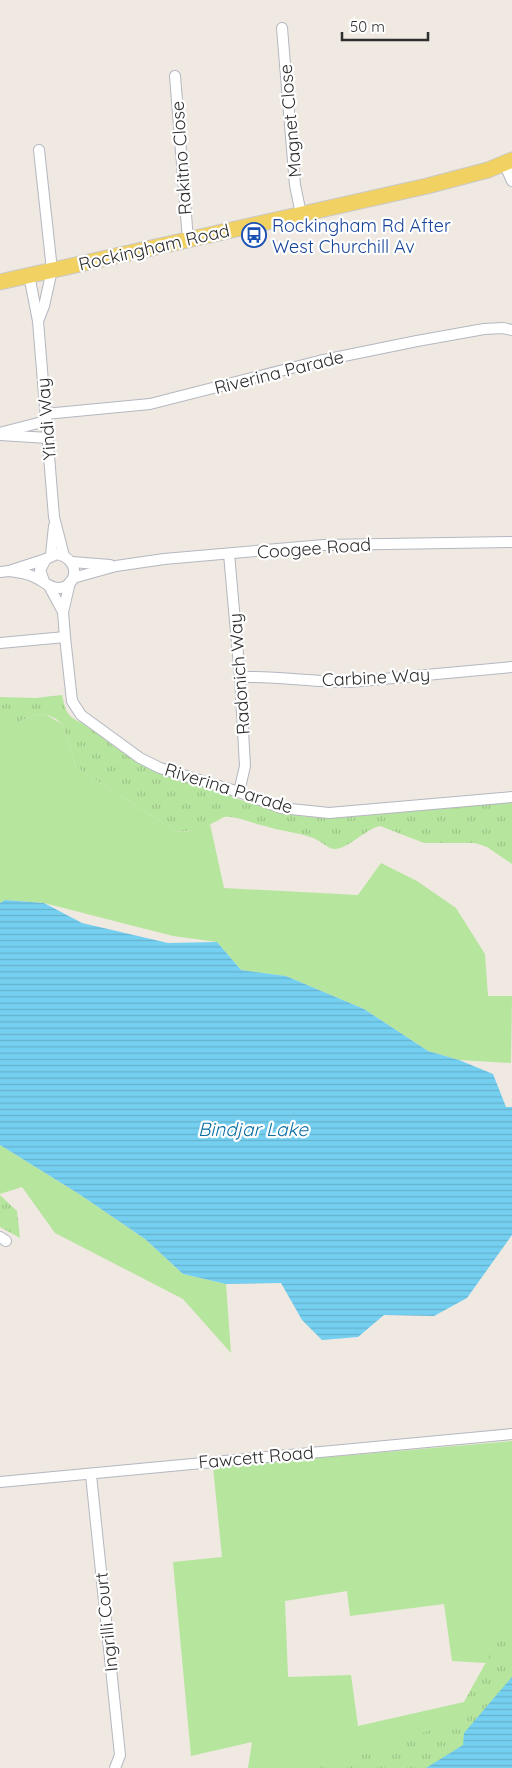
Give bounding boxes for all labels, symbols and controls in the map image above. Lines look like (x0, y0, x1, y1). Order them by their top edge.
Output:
scale bar (342, 10, 428, 42)
text: 50 m (350, 17, 385, 36)
street label: Magnet Close (274, 63, 306, 179)
street label: Rakitno Close (166, 100, 196, 216)
place label: Rockingham Rd After West Churchill Av (272, 214, 451, 258)
street label: Rockingham Road (76, 218, 232, 276)
bus stop icon: Rockingham Rd After West Churchill Av (241, 222, 267, 248)
street label: Riverina Parade (212, 345, 346, 399)
street label: Yindi Way (31, 377, 61, 461)
street label: Coogee Road (256, 533, 372, 563)
street label: Radonich Way (223, 612, 255, 736)
street label: Carbine Way (321, 663, 431, 691)
street label: Riverina Parade (162, 758, 296, 818)
water label: Bindjar Lake (198, 1117, 309, 1141)
street label: Fawcett Road (197, 1441, 315, 1473)
street label: Ingrilli Court (89, 1571, 123, 1673)

